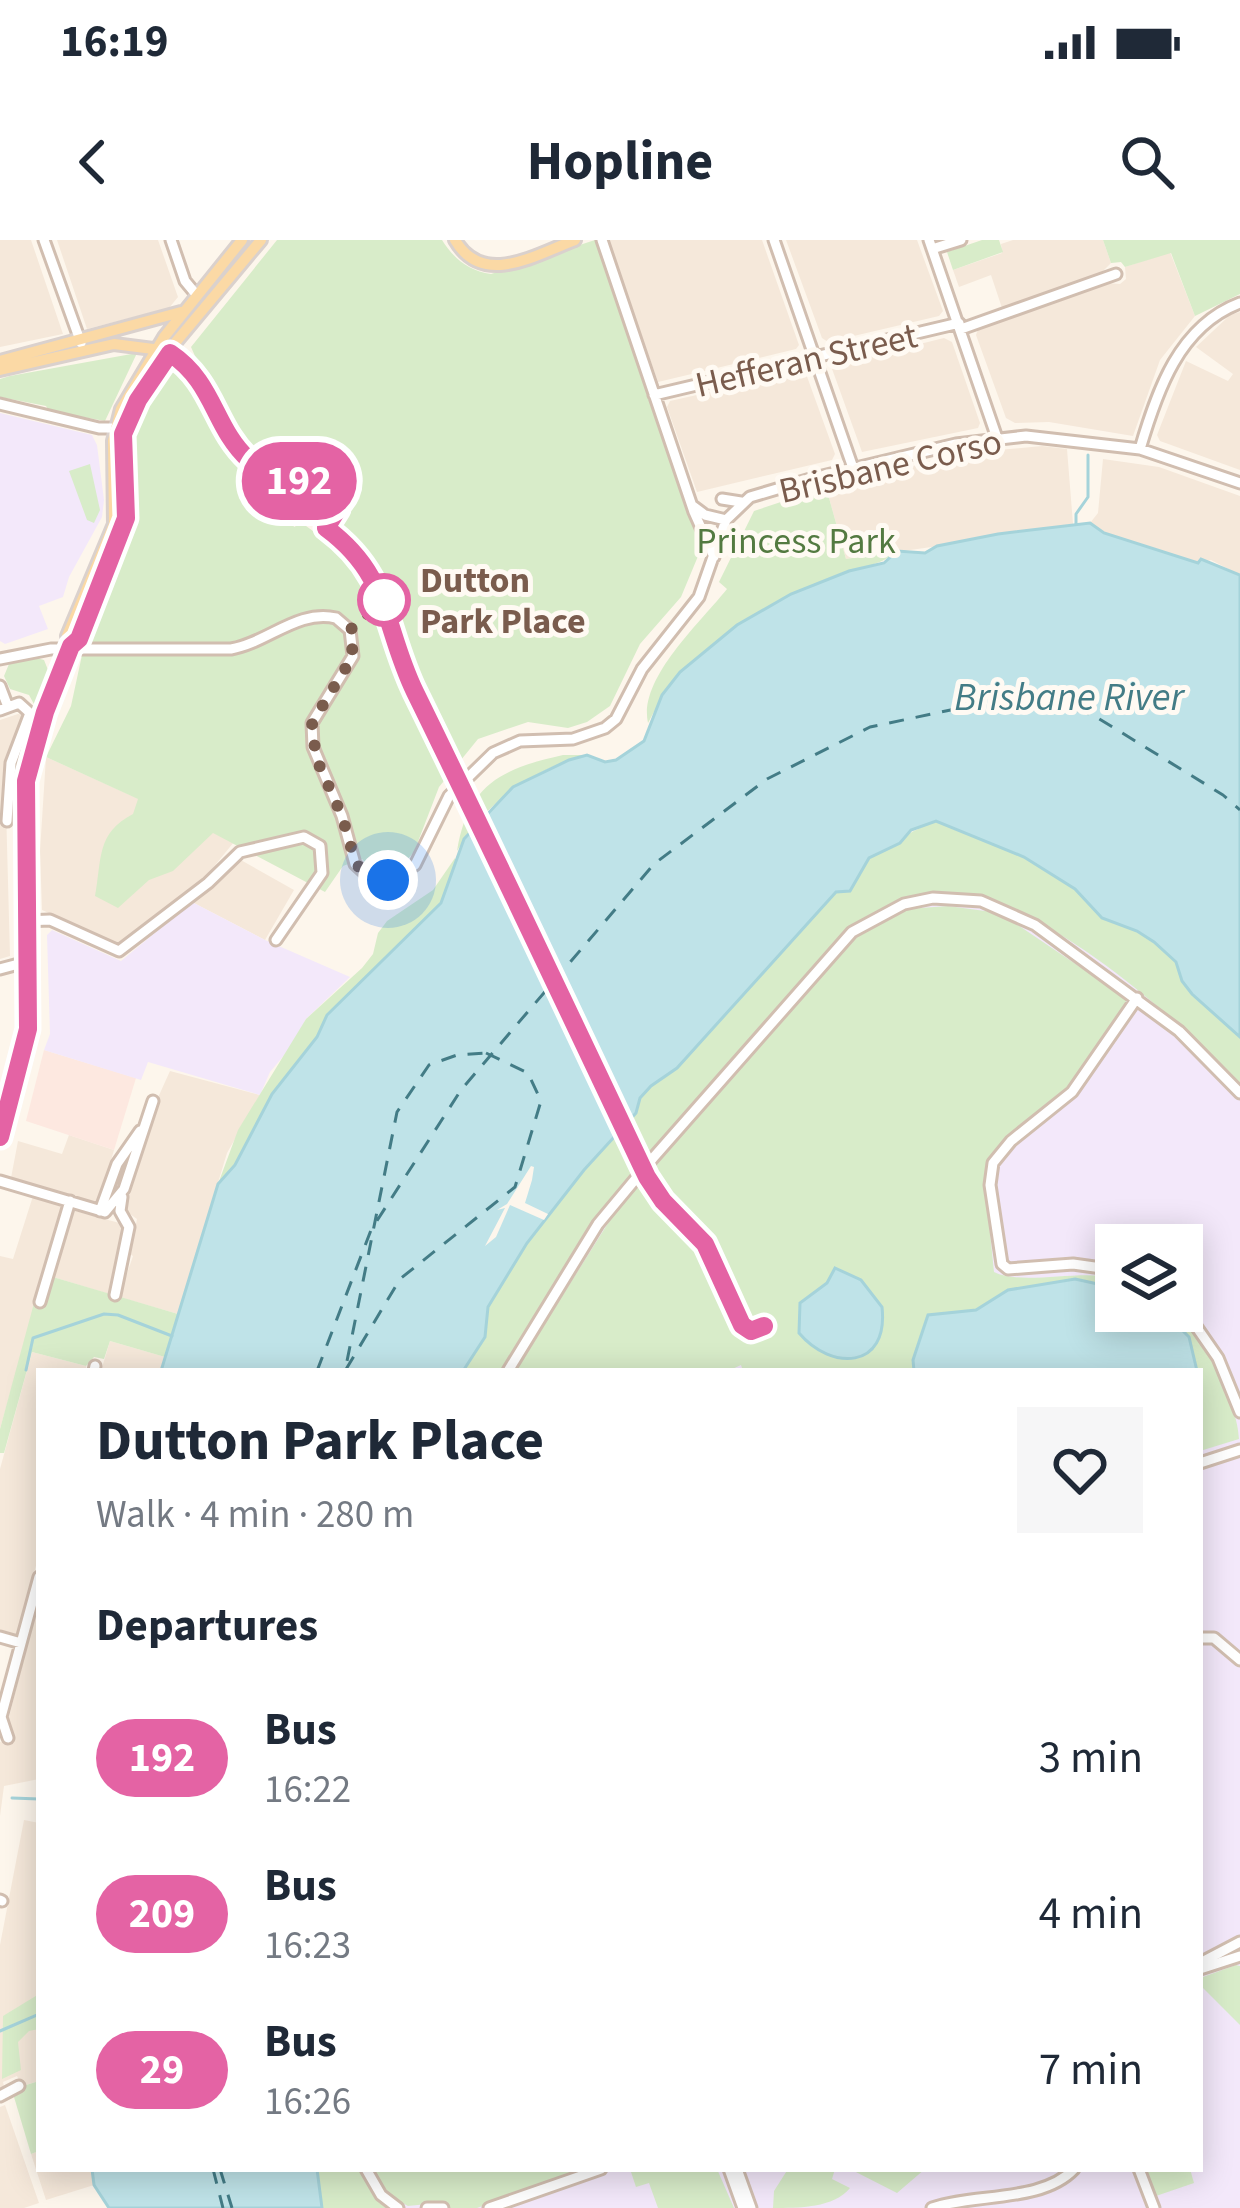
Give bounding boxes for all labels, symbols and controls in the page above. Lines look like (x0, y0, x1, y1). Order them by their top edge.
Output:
text: 16:19 (60, 10, 169, 74)
text: Hopline (527, 124, 713, 201)
icon: back (60, 129, 126, 195)
icon: search (1114, 129, 1180, 195)
street label: Hefferan Street (690, 310, 922, 411)
street label: Brisbane Corso (774, 416, 1007, 517)
line badge: 192 (230, 442, 368, 520)
text: 192 (266, 451, 332, 511)
park label: Princess Park (696, 516, 896, 567)
place label: Dutton Park Place (420, 555, 586, 647)
marker: Dutton Park Place (359, 575, 409, 625)
water label: Brisbane River (954, 670, 1185, 726)
your location (358, 850, 418, 910)
map controls (1095, 1224, 1203, 1332)
button: layers (1095, 1224, 1203, 1332)
text: Dutton Park Place (96, 1401, 544, 1482)
button: heart (1017, 1407, 1143, 1533)
text: Walk · 4 min · 280 m (96, 1487, 414, 1543)
text: Departures (96, 1594, 318, 1658)
text: Bus (264, 1698, 337, 1762)
text: 3 min (1039, 1726, 1143, 1790)
text: 192 (129, 1728, 195, 1788)
text: 16:22 (264, 1762, 351, 1818)
text: Bus (264, 1854, 337, 1918)
text: 4 min (1039, 1882, 1143, 1946)
text: 209 (129, 1884, 195, 1944)
text: 16:23 (264, 1918, 351, 1974)
text: Bus (264, 2010, 337, 2074)
text: 7 min (1039, 2038, 1143, 2102)
text: 29 (140, 2040, 184, 2100)
text: 16:26 (264, 2074, 351, 2130)

